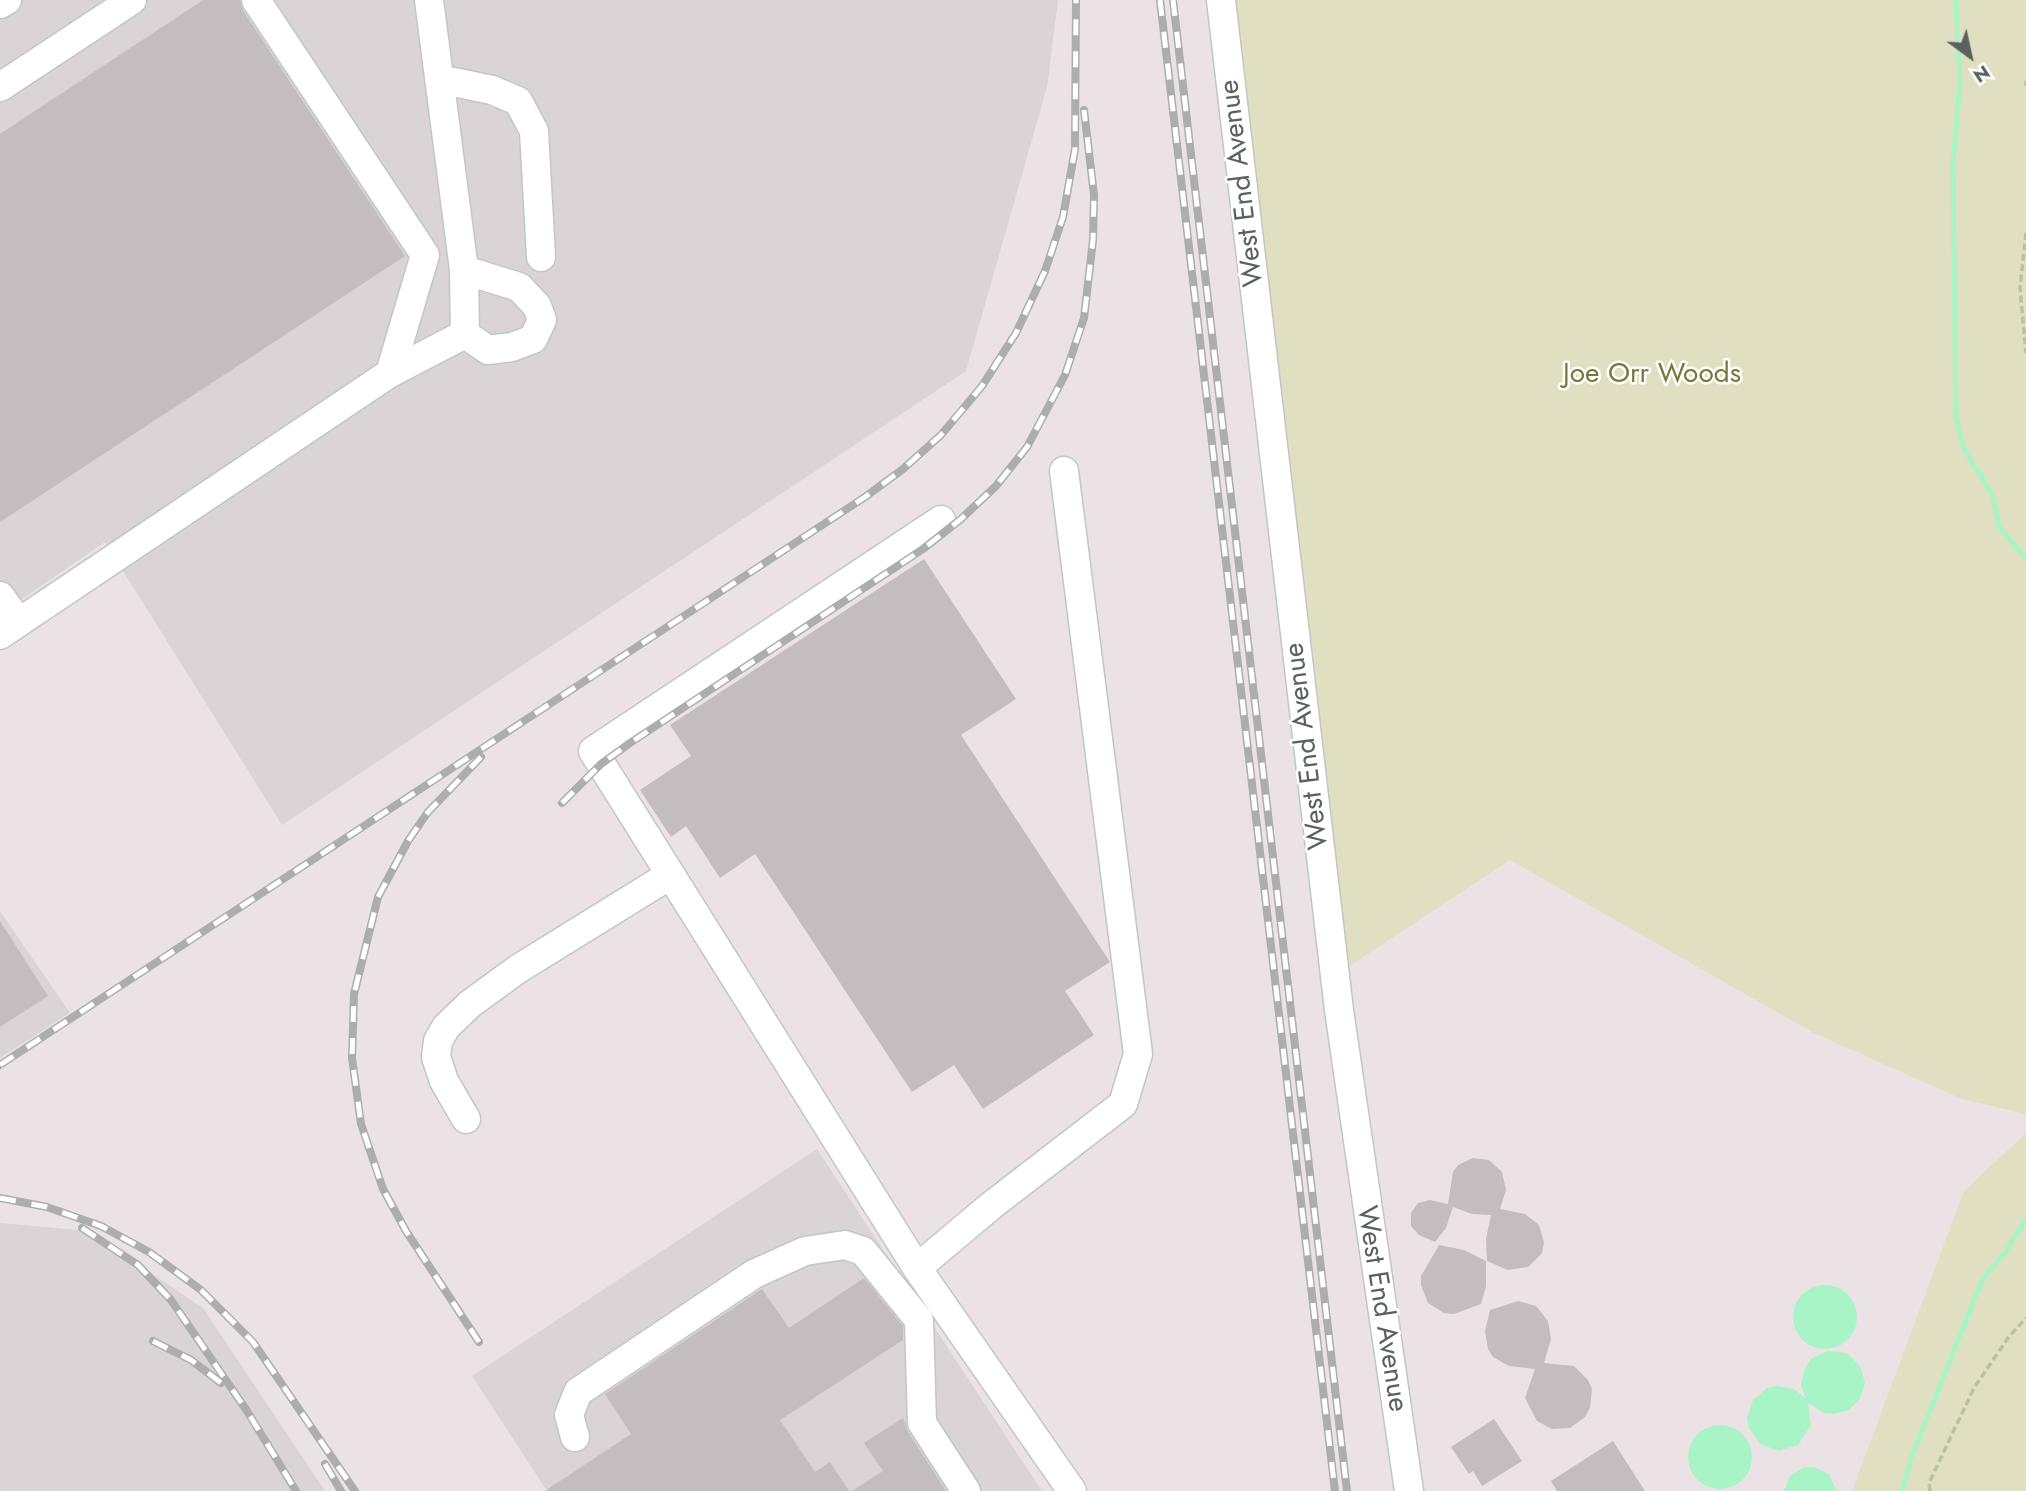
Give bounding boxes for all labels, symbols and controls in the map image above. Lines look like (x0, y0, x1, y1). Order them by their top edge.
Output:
north arrow (1935, 21, 2005, 91)
text: N (1968, 59, 1995, 89)
street label: West End Avenue (1214, 78, 1272, 288)
park label: Joe Orr Woods (1563, 358, 1741, 392)
street label: West End Avenue (1279, 641, 1337, 851)
street label: West End Avenue (1348, 1204, 1414, 1414)

